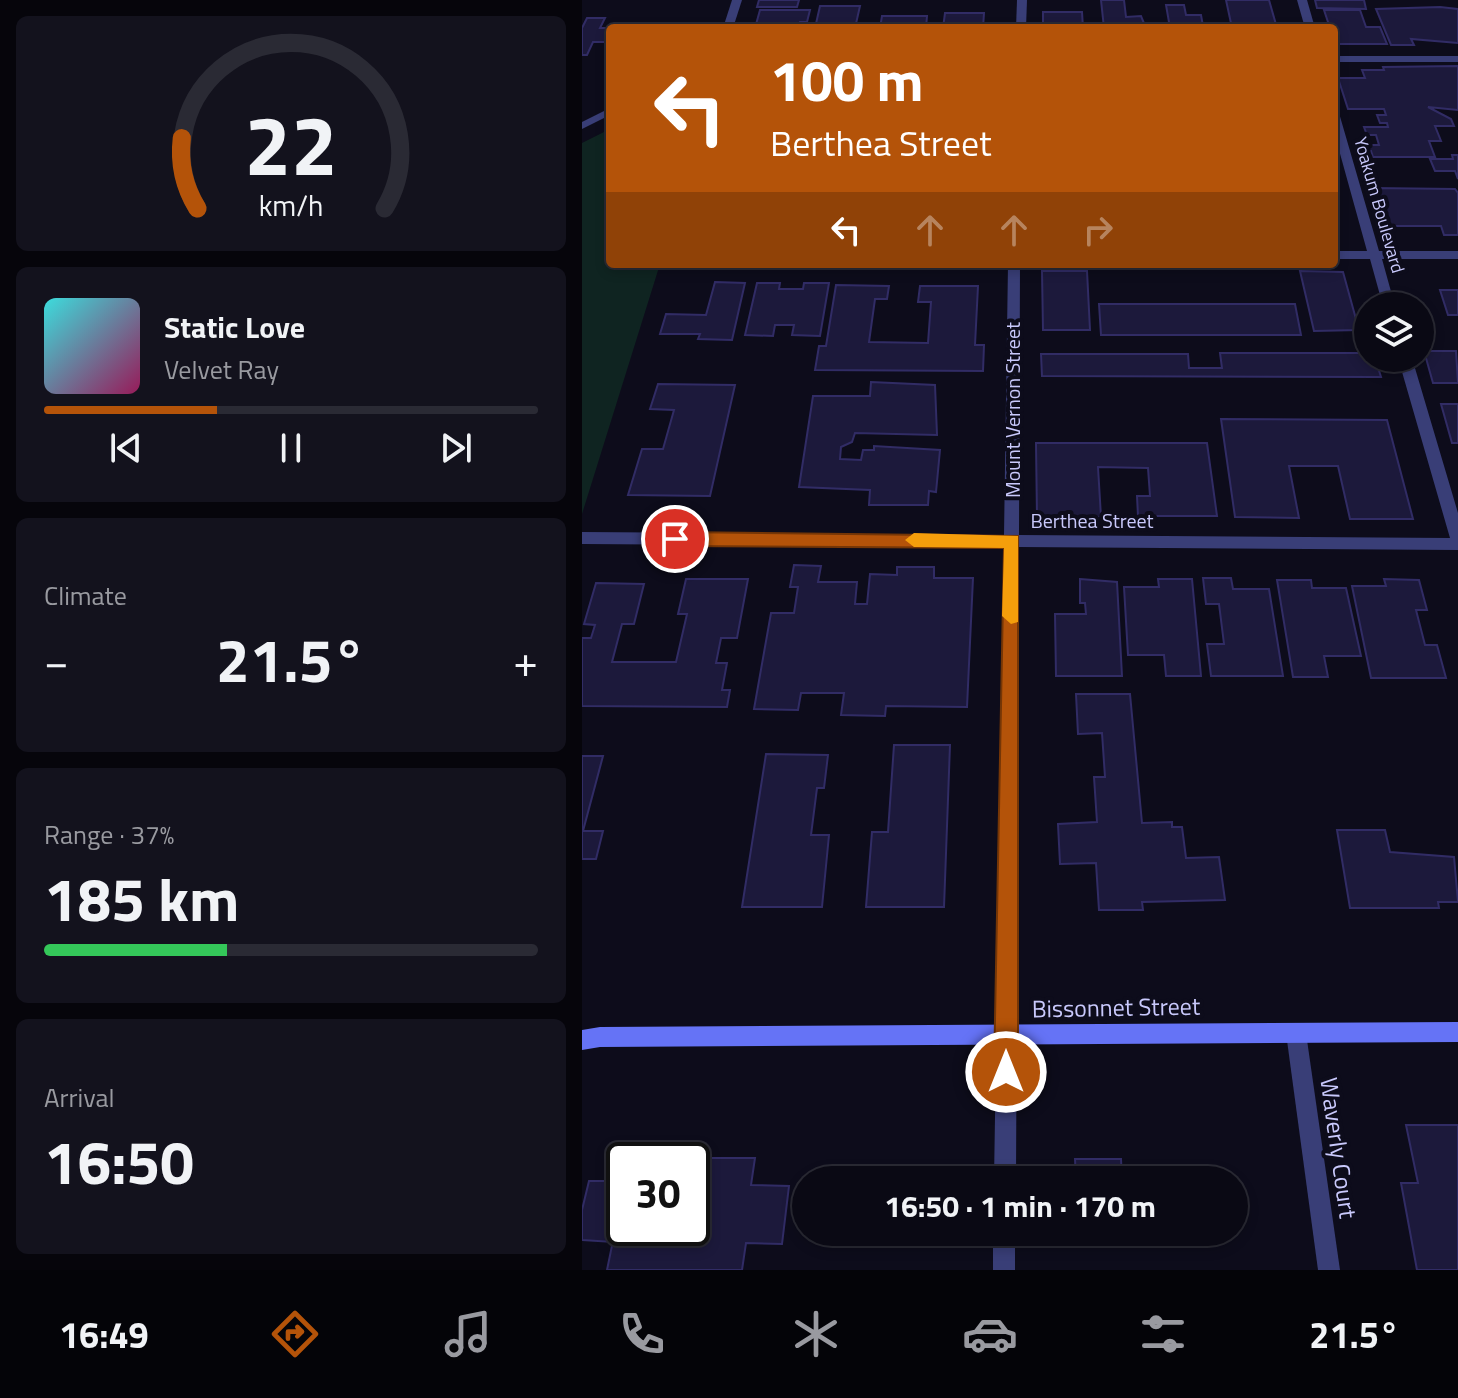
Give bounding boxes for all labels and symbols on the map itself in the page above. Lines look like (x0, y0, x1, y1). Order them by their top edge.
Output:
street label: Yoakum Boulevard (1347, 134, 1412, 276)
street label: Mount Vernon Street (997, 322, 1028, 498)
pin (641, 505, 709, 573)
street label: Berthea Street (1030, 505, 1154, 536)
street label: Bissonnet Street (1031, 988, 1201, 1026)
position arrow (964, 1030, 1048, 1114)
street label: Waverly Court (1311, 1075, 1367, 1221)
speed limit sign: 30 (606, 1142, 710, 1246)

